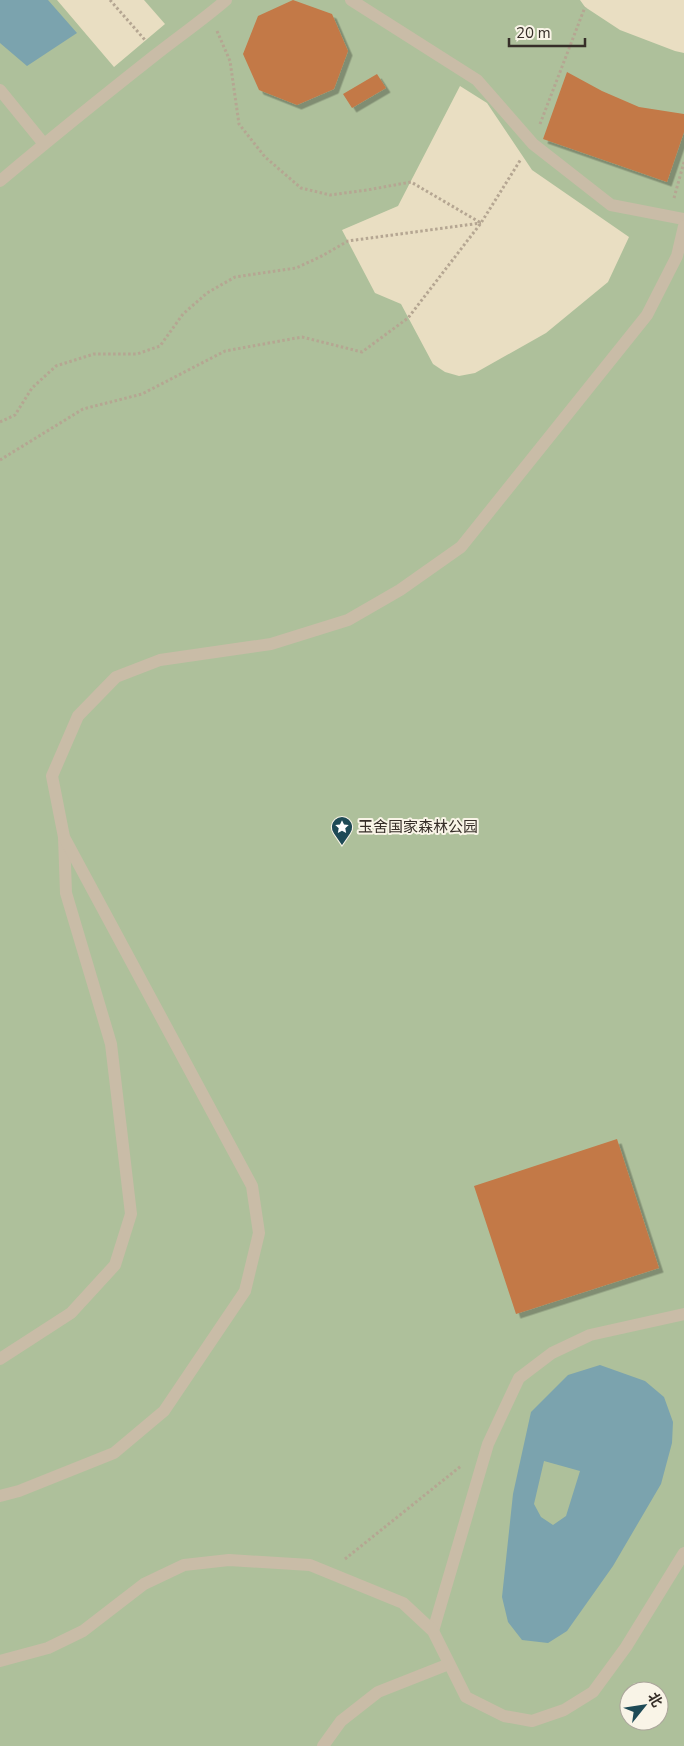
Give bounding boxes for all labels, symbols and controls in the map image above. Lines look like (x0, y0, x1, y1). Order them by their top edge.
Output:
scale bar (509, 15, 585, 47)
text: 20 m (516, 23, 551, 43)
place icon: 玉舍国家森林公园 (330, 815, 354, 846)
place label: 玉舍国家森林公园 (358, 817, 478, 837)
north arrow (619, 1681, 669, 1731)
text: 北 (643, 1689, 667, 1711)

